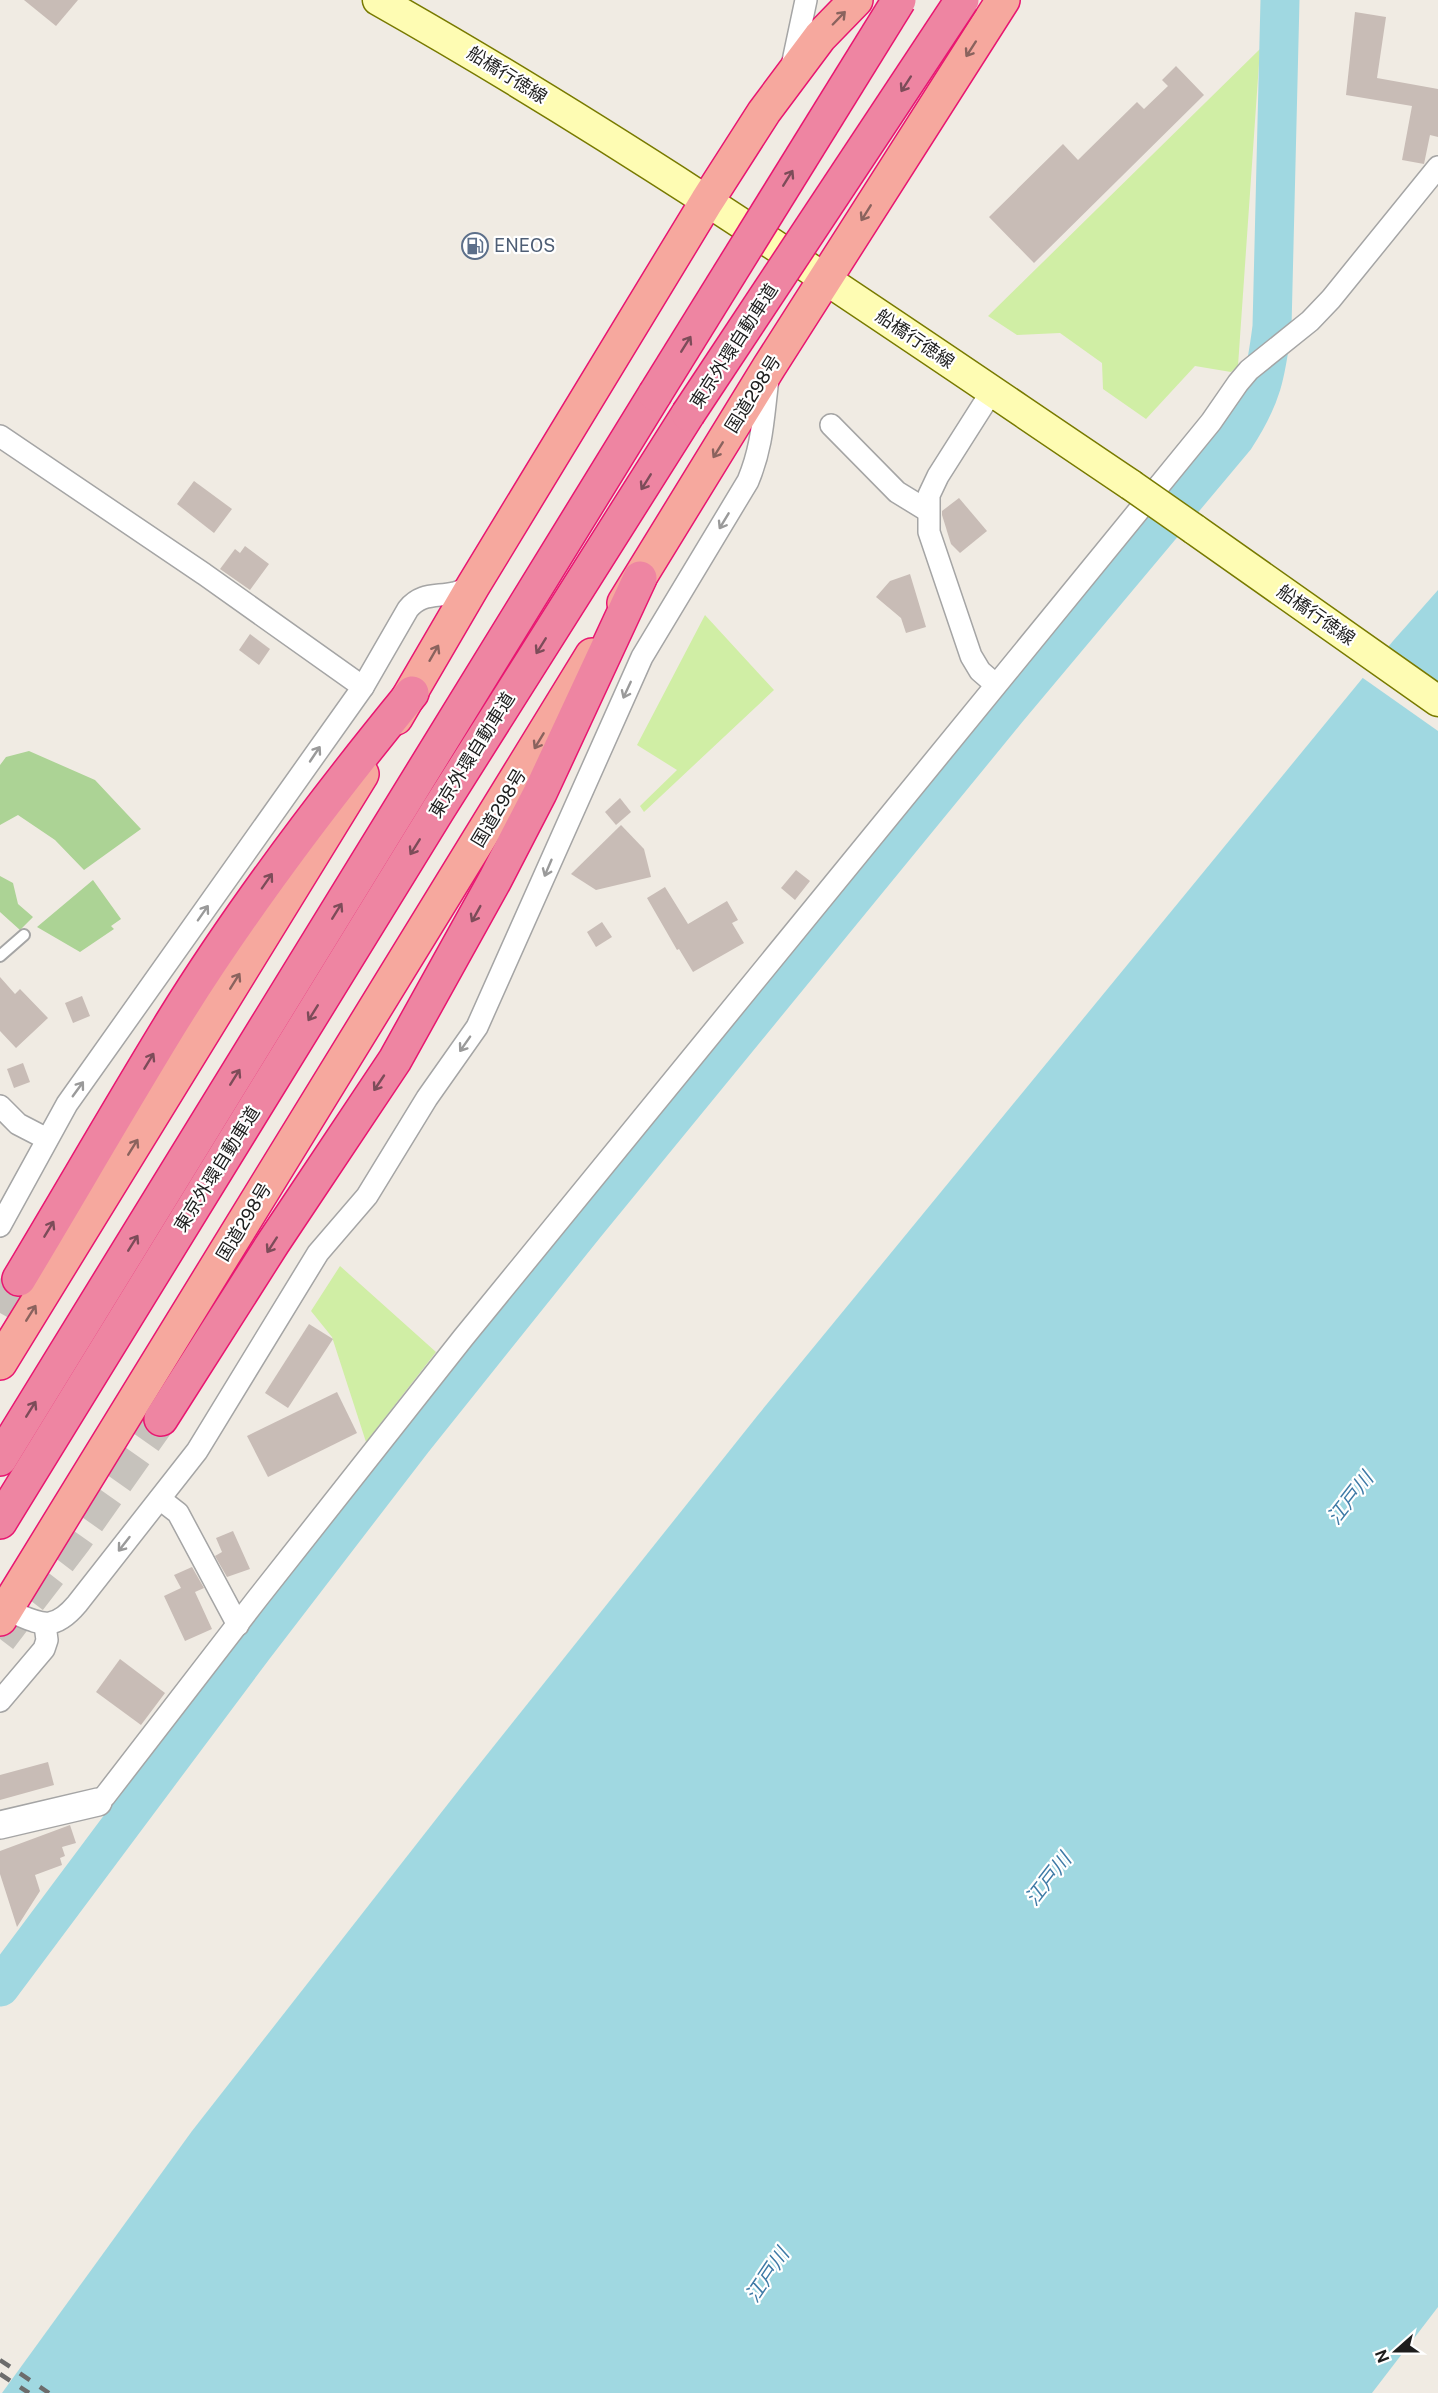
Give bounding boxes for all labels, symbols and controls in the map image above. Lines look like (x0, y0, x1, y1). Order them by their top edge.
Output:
one-way arrow (831, 10, 846, 25)
one-way arrow (965, 40, 977, 57)
street label: 船橋行徳線 (464, 42, 551, 107)
one-way arrow (900, 75, 912, 92)
one-way arrow (783, 170, 795, 187)
one-way arrow (860, 205, 873, 222)
fuel station icon: ENEOS (460, 231, 490, 261)
place label: ENEOS (494, 235, 555, 256)
street label: 東京外環自動車道 (686, 280, 782, 412)
street label: 船橋行徳線 (872, 305, 958, 372)
one-way arrow (680, 336, 692, 353)
street label: 国道298号 (720, 351, 785, 436)
one-way arrow (712, 441, 724, 458)
one-way arrow (639, 473, 652, 490)
one-way arrow (717, 512, 729, 529)
street label: 船橋行徳線 (1273, 580, 1359, 649)
one-way arrow (535, 637, 547, 654)
one-way arrow (429, 645, 441, 662)
one-way arrow (620, 680, 632, 698)
street label: 東京外環自動車道 (425, 688, 519, 821)
one-way arrow (533, 732, 545, 749)
one-way arrow (309, 746, 321, 763)
street label: 国道298号 (467, 765, 530, 851)
one-way arrow (408, 838, 420, 855)
one-way arrow (542, 858, 553, 877)
one-way arrow (261, 873, 273, 889)
one-way arrow (332, 903, 344, 920)
one-way arrow (470, 905, 482, 922)
one-way arrow (197, 906, 209, 922)
one-way arrow (229, 973, 241, 990)
one-way arrow (306, 1004, 318, 1021)
one-way arrow (459, 1036, 472, 1052)
one-way arrow (143, 1053, 155, 1070)
one-way arrow (230, 1069, 242, 1086)
one-way arrow (373, 1074, 386, 1091)
one-way arrow (71, 1082, 84, 1098)
street label: 東京外環自動車道 (170, 1102, 264, 1235)
one-way arrow (127, 1139, 139, 1156)
street label: 国道298号 (212, 1179, 275, 1265)
one-way arrow (44, 1221, 56, 1238)
one-way arrow (127, 1235, 139, 1252)
one-way arrow (265, 1236, 277, 1253)
one-way arrow (24, 1305, 37, 1322)
one-way arrow (25, 1401, 37, 1418)
water label: 江戸川 (1322, 1465, 1379, 1529)
one-way arrow (117, 1536, 130, 1552)
water label: 江戸川 (1020, 1846, 1077, 1910)
water label: 江戸川 (740, 2242, 795, 2307)
north arrow (1366, 2321, 1426, 2381)
text: N (1371, 2347, 1394, 2365)

